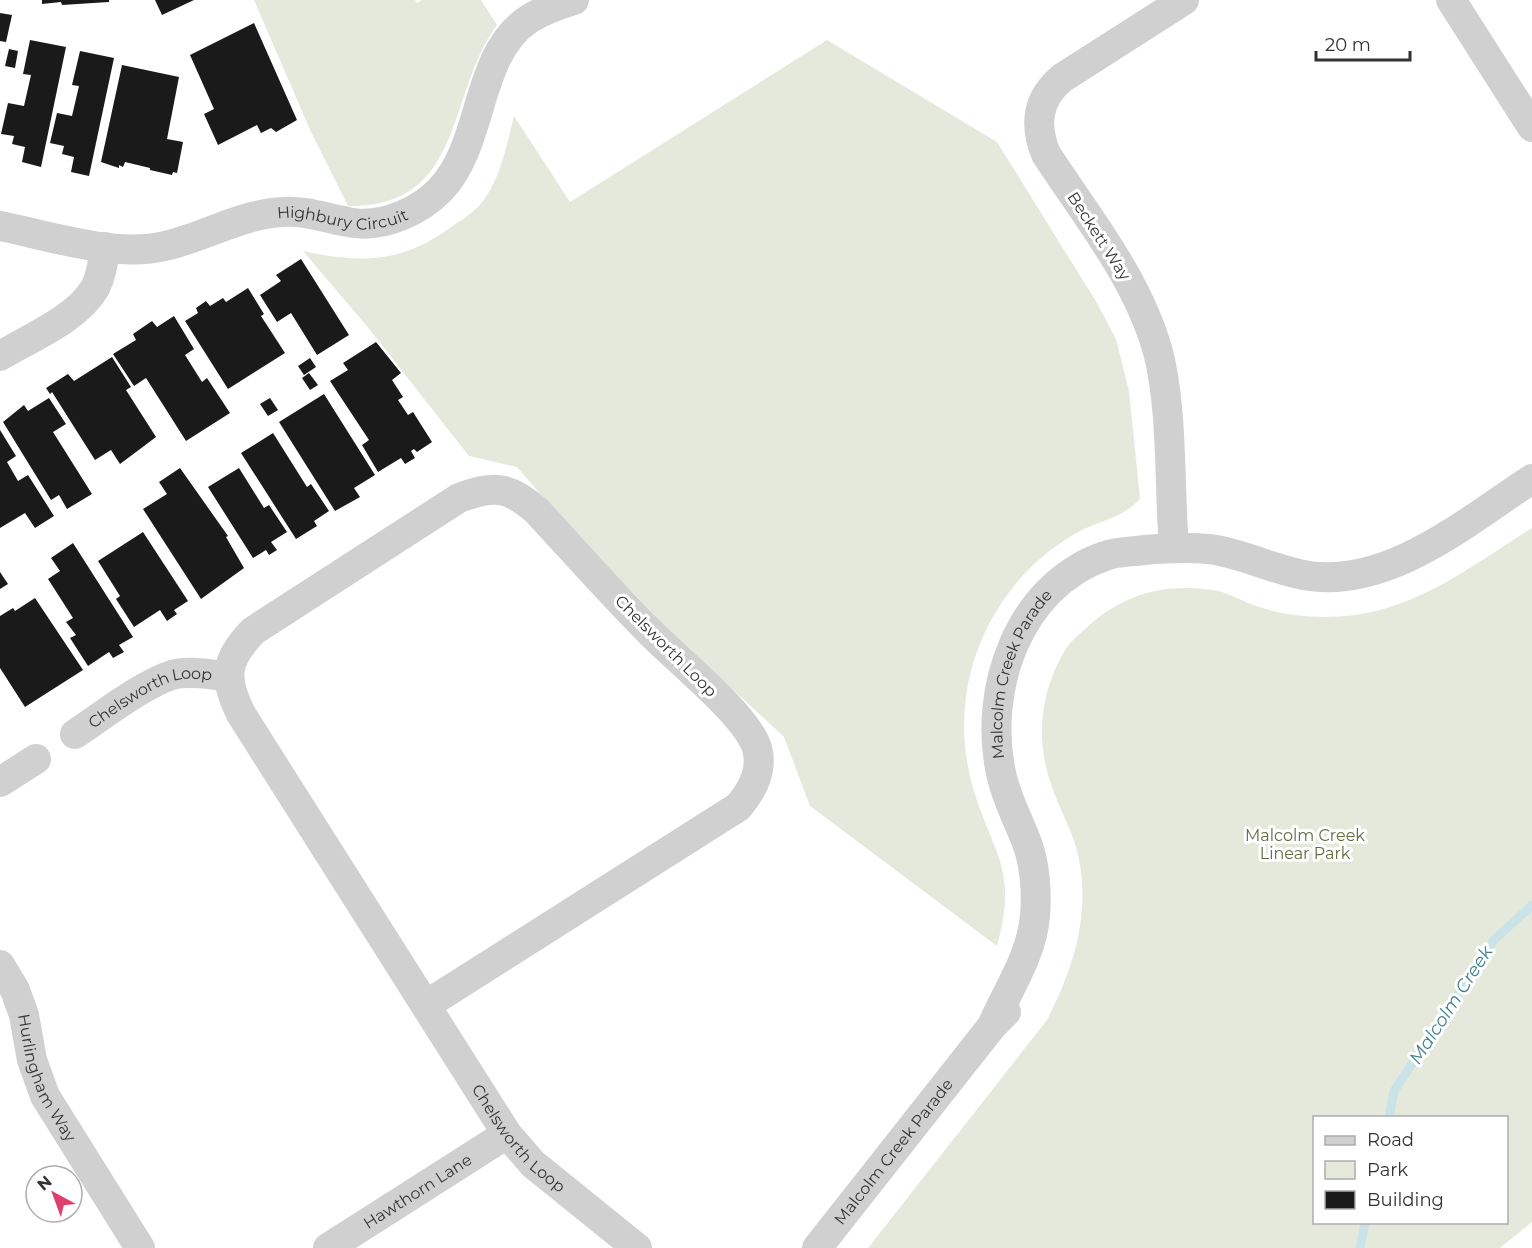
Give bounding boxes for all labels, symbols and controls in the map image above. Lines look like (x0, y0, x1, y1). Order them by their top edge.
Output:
scale bar (1316, 24, 1410, 62)
text: 20 m (1325, 34, 1371, 56)
street label: Beckett Way (1063, 188, 1135, 284)
street label: Highbury Circuit (276, 202, 411, 233)
street label: Malcolm Creek Parade (987, 585, 1056, 760)
street label: Chelsworth Loop (611, 591, 721, 701)
street label: Chelsworth Loop (84, 663, 213, 732)
park label: Malcolm Creek Linear Park (1245, 826, 1365, 863)
water label: Malcolm Creek (1405, 941, 1498, 1068)
street label: Hurlingham Way (14, 1012, 81, 1145)
street label: Malcolm Creek Parade (830, 1075, 957, 1228)
street label: Chelsworth Loop (468, 1080, 569, 1196)
legend (1313, 1116, 1508, 1224)
text: Road (1367, 1129, 1414, 1151)
street label: Hawthorn Lane (360, 1150, 475, 1233)
text: Park (1367, 1159, 1408, 1181)
north arrow (24, 1164, 84, 1224)
text: N (33, 1172, 56, 1194)
text: Building (1367, 1189, 1444, 1211)

